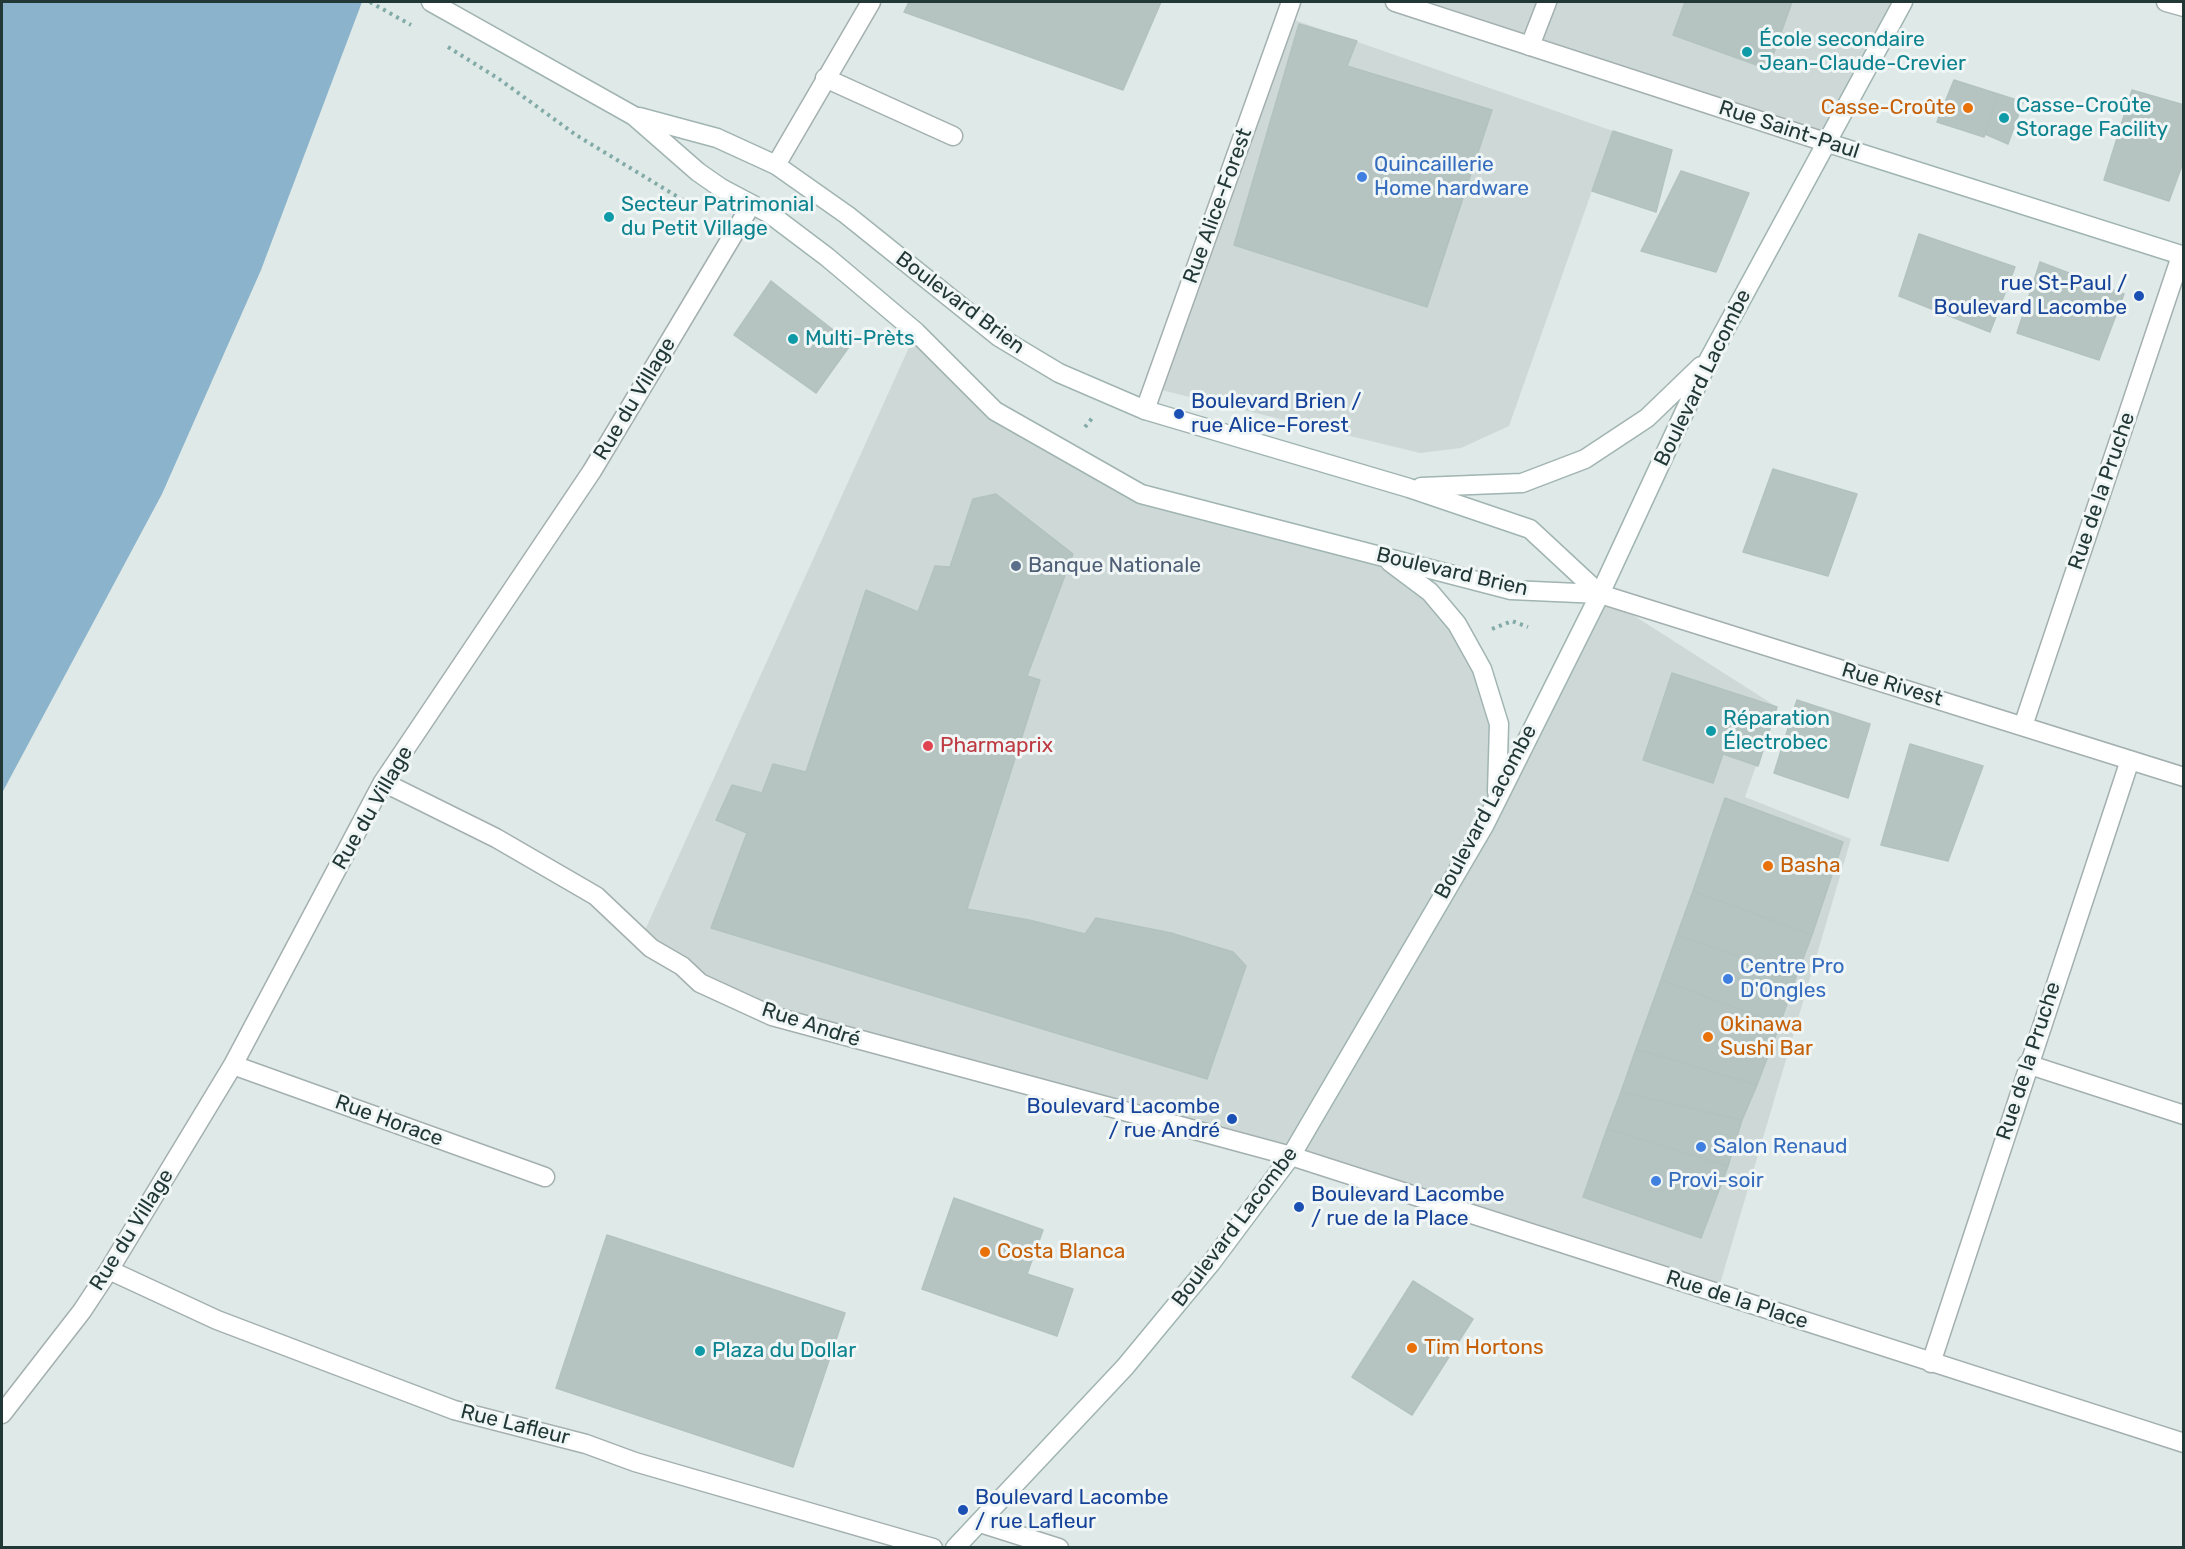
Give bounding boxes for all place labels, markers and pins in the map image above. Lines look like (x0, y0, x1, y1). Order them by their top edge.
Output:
place label: École secondaire Jean-Claude-Crevier (1759, 27, 1966, 77)
marker: École secondaire Jean-Claude-Crevier (1740, 45, 1754, 59)
place label: Casse-Croûte Storage Facility (2016, 93, 2168, 143)
place label: Casse-Croûte (1821, 95, 1956, 121)
marker: Casse-Croûte (1961, 101, 1975, 115)
marker: Casse-Croûte Storage Facility (1997, 111, 2011, 125)
place label: Quincaillerie Home hardware (1374, 152, 1529, 202)
marker: Quincaillerie Home hardware (1355, 170, 1369, 184)
place label: Secteur Patrimonial du Petit Village (621, 192, 814, 242)
marker: Secteur Patrimonial du Petit Village (602, 210, 616, 224)
place label: rue St-Paul / Boulevard Lacombe (1934, 271, 2127, 321)
marker: rue St-Paul / Boulevard Lacombe (2132, 289, 2146, 303)
place label: Multi-Prèts (805, 326, 915, 352)
marker: Multi-Prèts (786, 332, 800, 346)
place label: Boulevard Brien / rue Alice-Forest (1191, 389, 1361, 439)
marker: Boulevard Brien / rue Alice-Forest (1172, 407, 1186, 421)
place label: Banque Nationale (1028, 553, 1201, 579)
marker: Banque Nationale (1009, 559, 1023, 573)
place label: Réparation Électrobec (1723, 706, 1830, 756)
marker: Réparation Électrobec (1704, 724, 1718, 738)
place label: Pharmaprix (940, 733, 1053, 759)
marker: Pharmaprix (921, 739, 935, 753)
place label: Basha (1780, 853, 1841, 879)
marker: Basha (1761, 859, 1775, 873)
place label: Centre Pro D'Ongles (1740, 954, 1845, 1004)
marker: Centre Pro D'Ongles (1721, 972, 1735, 986)
place label: Okinawa Sushi Bar (1720, 1012, 1813, 1062)
marker: Okinawa Sushi Bar (1701, 1030, 1715, 1044)
place label: Boulevard Lacombe / rue André (1027, 1094, 1220, 1144)
marker: Boulevard Lacombe / rue André (1225, 1112, 1239, 1126)
place label: Salon Renaud (1713, 1134, 1848, 1160)
marker: Salon Renaud (1694, 1140, 1708, 1154)
place label: Provi-soir (1668, 1168, 1764, 1194)
marker: Provi-soir (1649, 1174, 1663, 1188)
place label: Boulevard Lacombe / rue de la Place (1311, 1182, 1504, 1232)
marker: Boulevard Lacombe / rue de la Place (1292, 1200, 1306, 1214)
place label: Costa Blanca (997, 1239, 1125, 1265)
marker: Costa Blanca (978, 1245, 992, 1259)
place label: Tim Hortons (1424, 1335, 1544, 1361)
place label: Plaza du Dollar (712, 1338, 856, 1364)
marker: Tim Hortons (1405, 1341, 1419, 1355)
marker: Plaza du Dollar (693, 1344, 707, 1358)
place label: Boulevard Lacombe / rue Lafleur (975, 1485, 1168, 1535)
marker: Boulevard Lacombe / rue Lafleur (956, 1503, 970, 1517)

